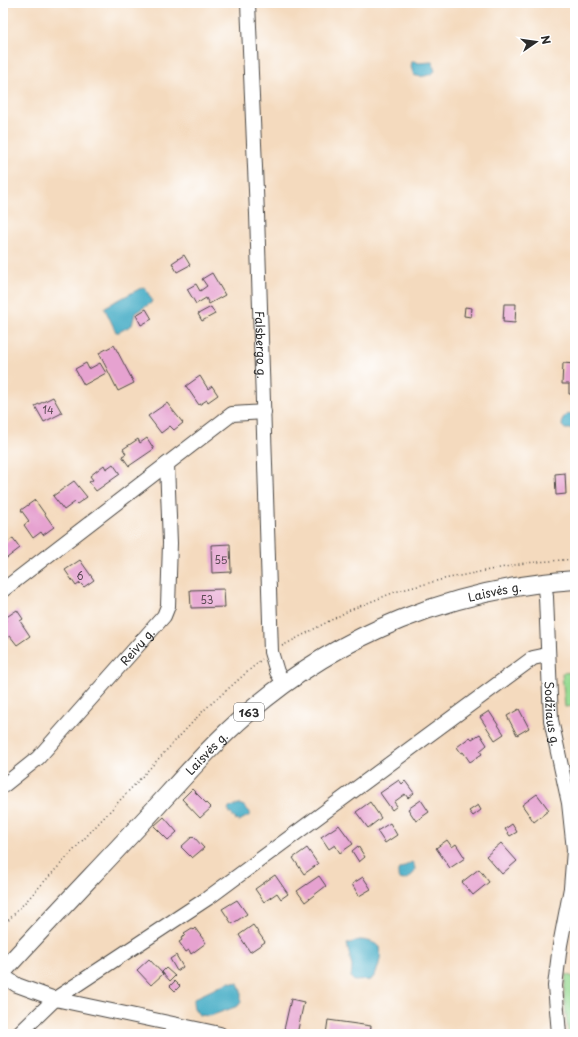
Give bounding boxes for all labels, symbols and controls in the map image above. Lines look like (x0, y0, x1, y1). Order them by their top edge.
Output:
north arrow (516, 22, 556, 62)
text: N (537, 33, 556, 46)
street label: Falsbergo g. (251, 311, 271, 379)
house number: 14 (42, 402, 54, 417)
house number: 55 (215, 552, 228, 567)
house number: 6 (76, 568, 84, 583)
street label: Laisvės g. (466, 577, 523, 606)
house number: 53 (201, 592, 213, 607)
street label: Reivų g. (115, 624, 159, 669)
street label: Sodžiaus g. (540, 681, 565, 748)
road number: 163 (234, 703, 264, 721)
street label: Laisvės g. (181, 727, 232, 779)

